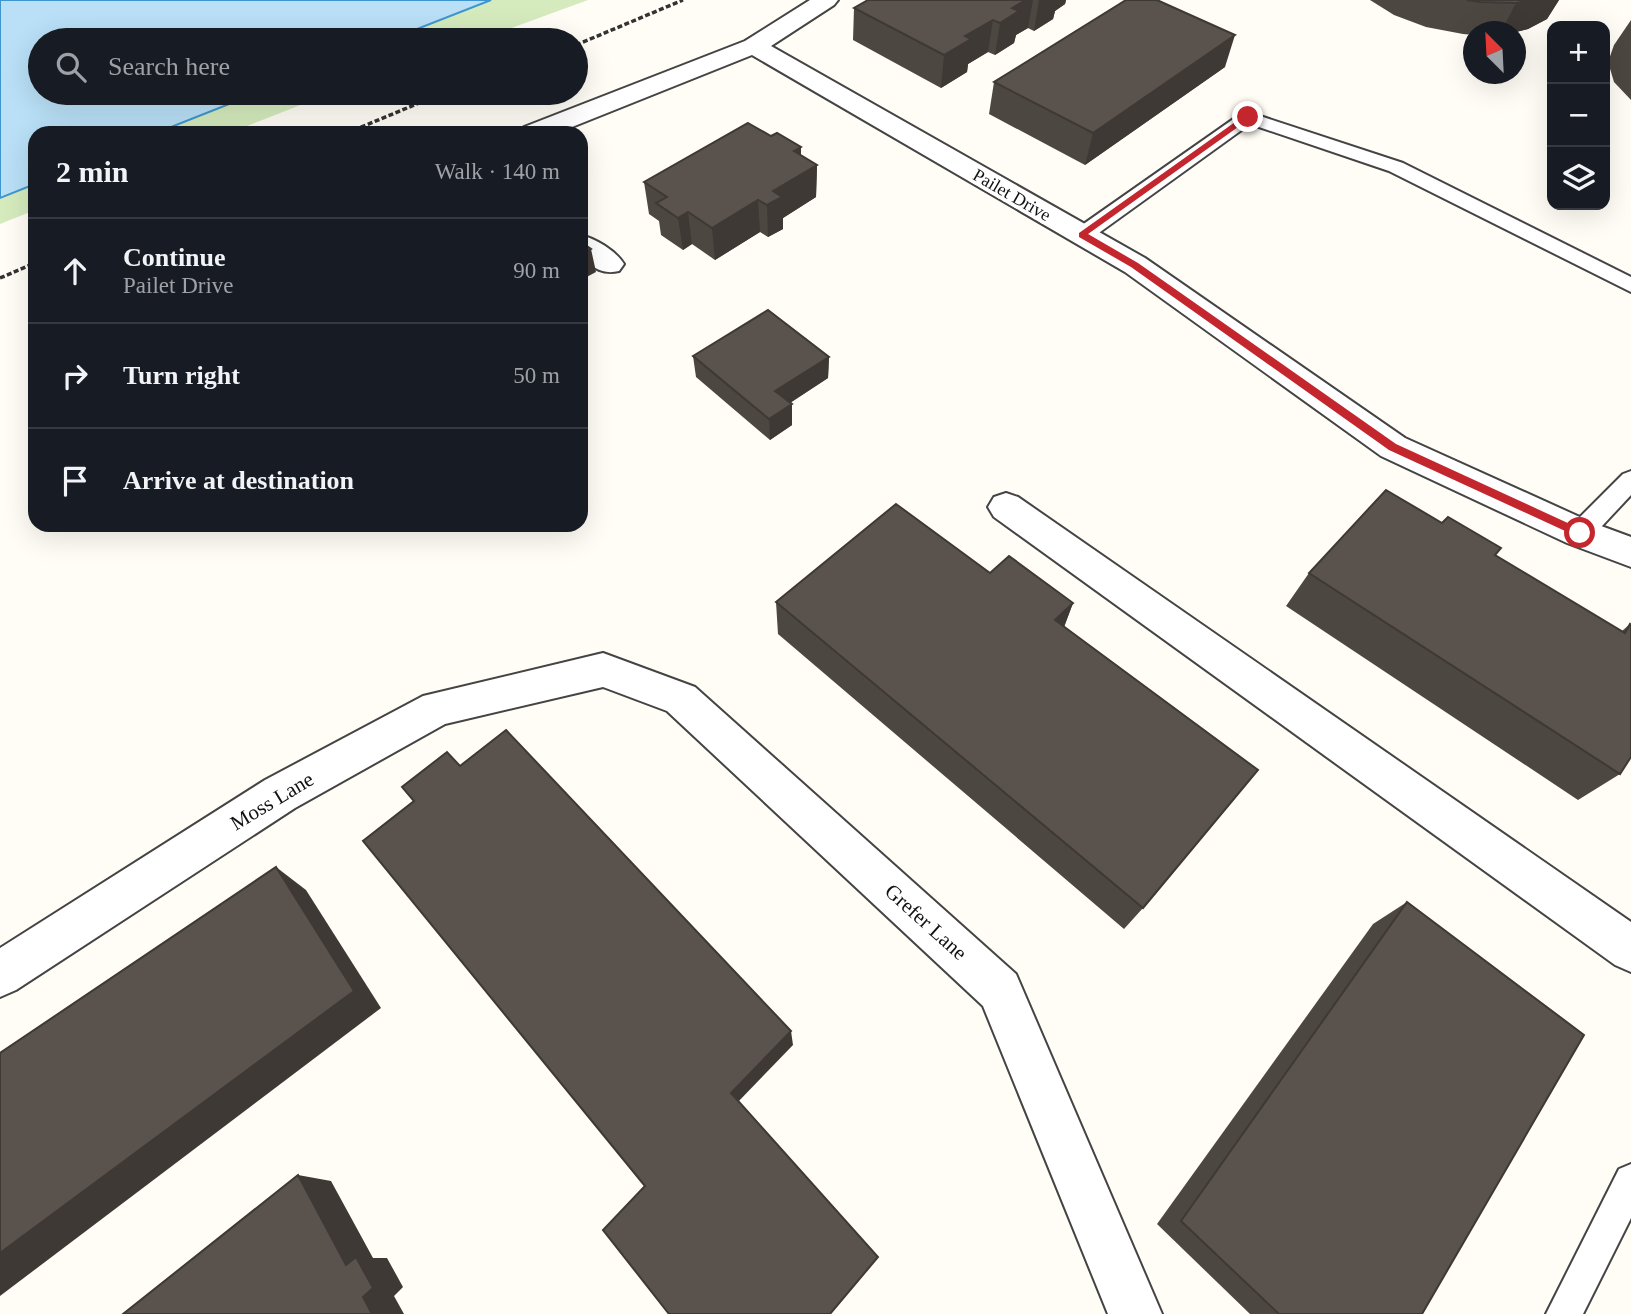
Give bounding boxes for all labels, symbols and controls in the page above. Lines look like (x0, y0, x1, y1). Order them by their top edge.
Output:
north arrow (1463, 21, 1526, 84)
map controls (1547, 21, 1610, 210)
button: + (1547, 21, 1610, 84)
search box (28, 28, 588, 105)
icon: search (52, 48, 90, 86)
text: Search here (108, 52, 230, 81)
button: − (1547, 84, 1610, 147)
route end (1232, 101, 1263, 132)
button: layers (1547, 147, 1610, 210)
text: 2 min (56, 155, 129, 188)
text: Walk · 140 m (435, 159, 560, 184)
street label: Pailet Drive (970, 165, 1054, 225)
text: Continue (123, 243, 226, 272)
icon: ahead (56, 252, 94, 290)
text: 90 m (513, 258, 560, 283)
text: Pailet Drive (123, 273, 234, 298)
icon: right (56, 357, 94, 395)
text: Turn right (123, 361, 240, 390)
text: 50 m (513, 363, 560, 388)
icon: arrive (56, 462, 94, 500)
text: Arrive at destination (123, 466, 354, 495)
route start (1564, 517, 1595, 548)
street label: Moss Lane (226, 767, 318, 835)
street label: Grefer Lane (880, 879, 972, 965)

